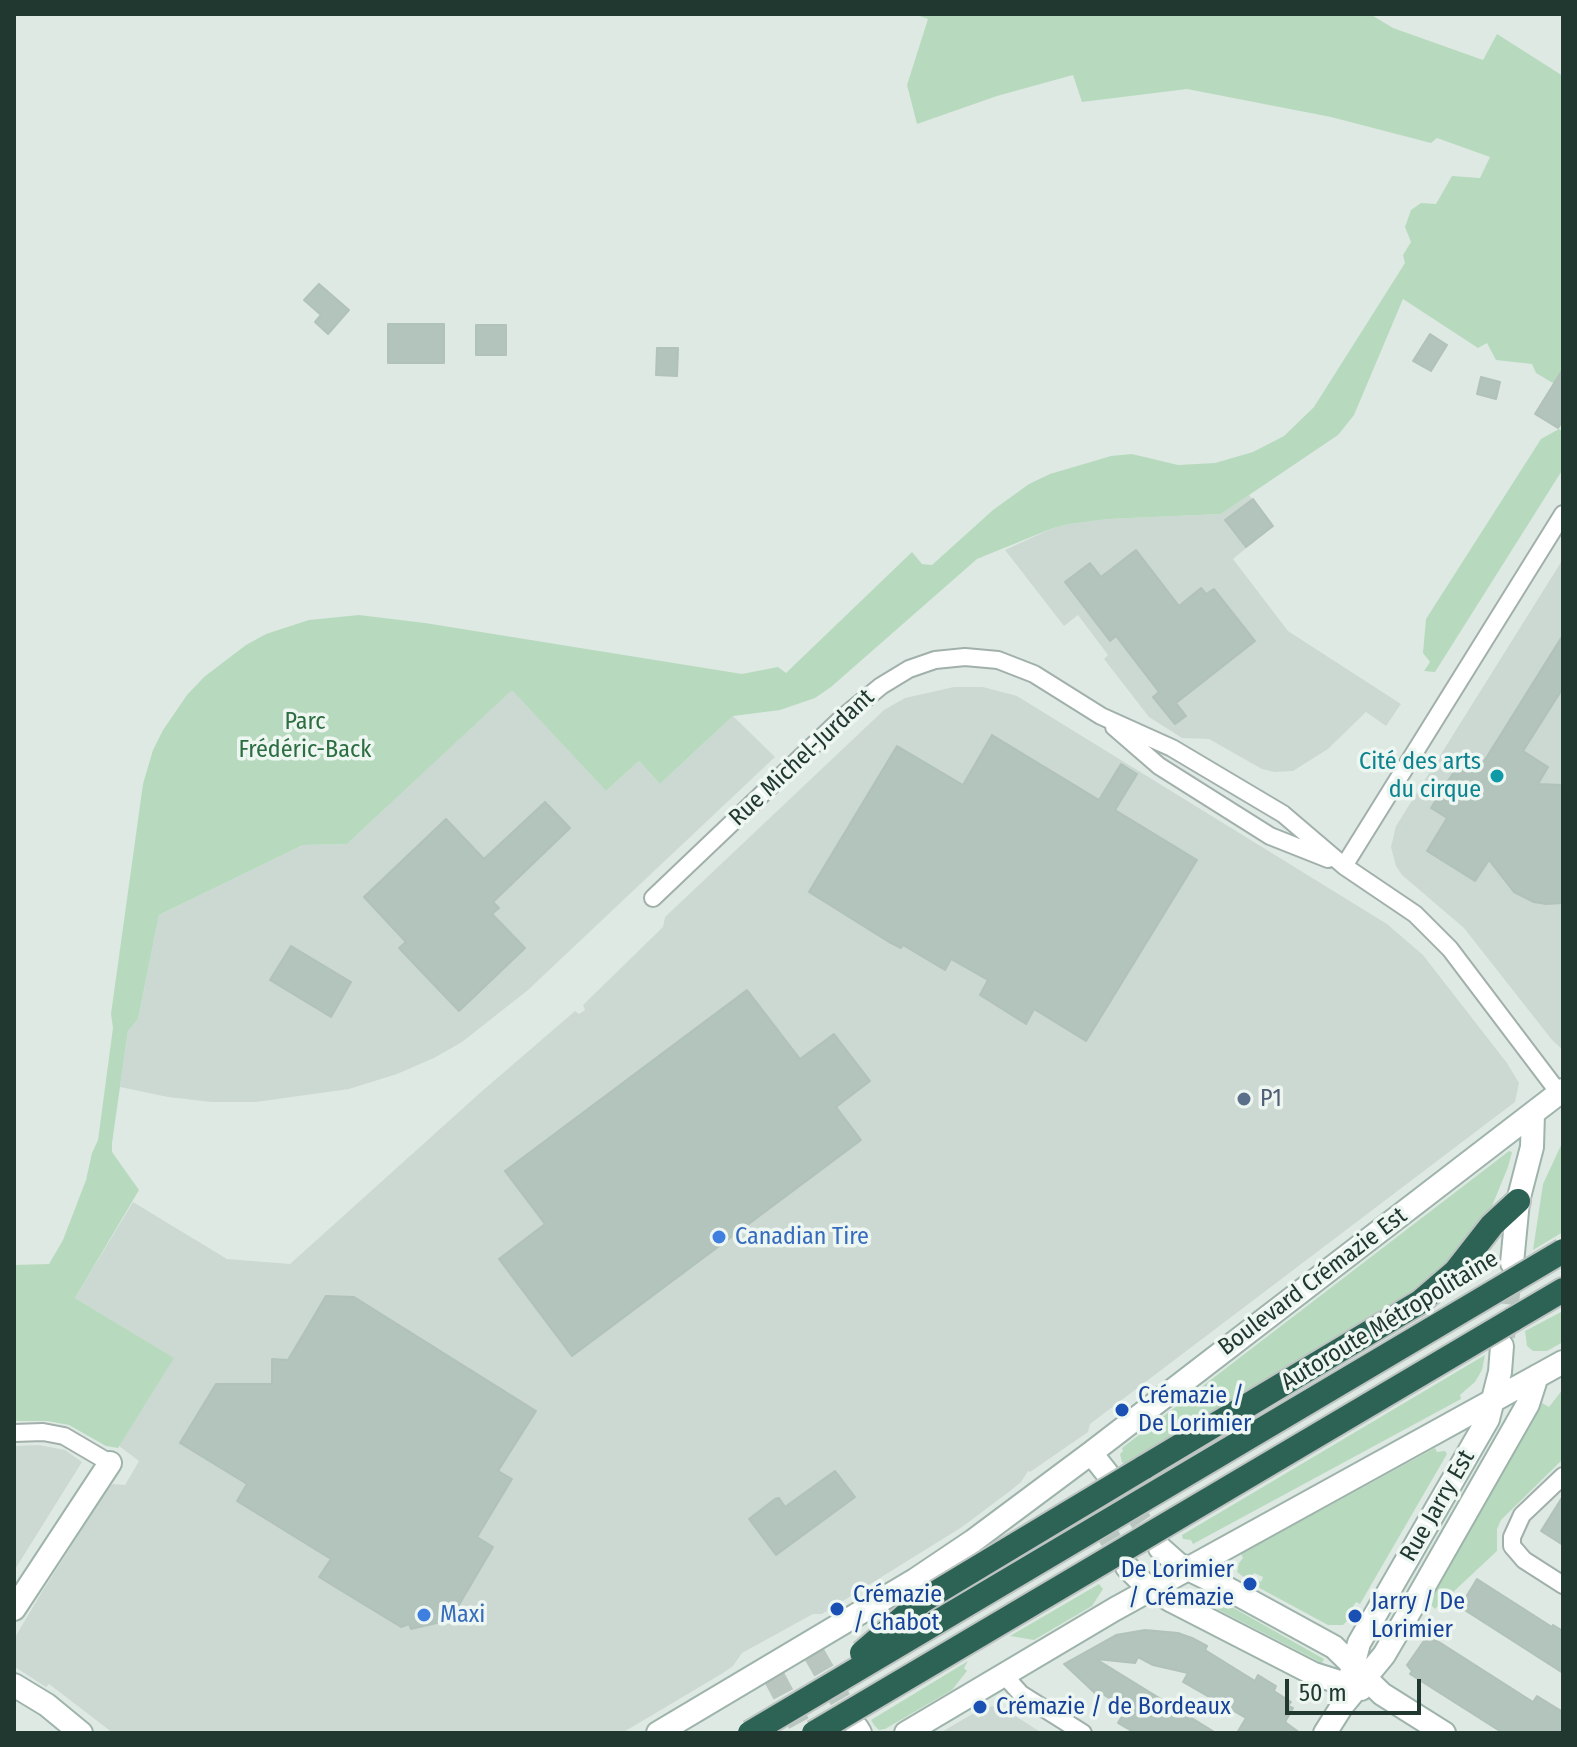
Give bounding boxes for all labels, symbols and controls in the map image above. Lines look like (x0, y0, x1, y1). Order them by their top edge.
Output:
street label: Rue Michel-Jurdant (724, 683, 880, 833)
park label: Parc Frédéric-Back (239, 708, 371, 764)
place label: Cité des arts du cirque (1359, 748, 1481, 804)
marker: Cité des arts du cirque (1488, 767, 1506, 785)
place label: P1 (1260, 1085, 1282, 1113)
marker: P1 (1235, 1090, 1253, 1108)
street label: Boulevard Crémazie Est (1213, 1202, 1413, 1362)
place label: Canadian Tire (735, 1223, 869, 1251)
marker: Canadian Tire (710, 1228, 728, 1246)
street label: Autoroute Métropolitaine (1276, 1245, 1504, 1397)
place label: Crémazie / De Lorimier (1138, 1382, 1251, 1438)
marker: Crémazie / De Lorimier (1113, 1401, 1131, 1419)
street label: Rue Jarry Est (1395, 1445, 1481, 1567)
place label: De Lorimier / Crémazie (1121, 1556, 1234, 1612)
marker: De Lorimier / Crémazie (1241, 1575, 1259, 1593)
place label: Crémazie / Chabot (853, 1581, 942, 1637)
place label: Jarry / De Lorimier (1371, 1588, 1465, 1644)
marker: Crémazie / Chabot (828, 1600, 846, 1618)
place label: Maxi (440, 1601, 485, 1629)
marker: Maxi (415, 1606, 433, 1624)
marker: Jarry / De Lorimier (1346, 1607, 1364, 1625)
scale bar (1289, 1663, 1425, 1713)
text: 50 m (1299, 1679, 1347, 1707)
place label: Crémazie / de Bordeaux (996, 1693, 1231, 1721)
marker: Crémazie / de Bordeaux (971, 1698, 989, 1716)

